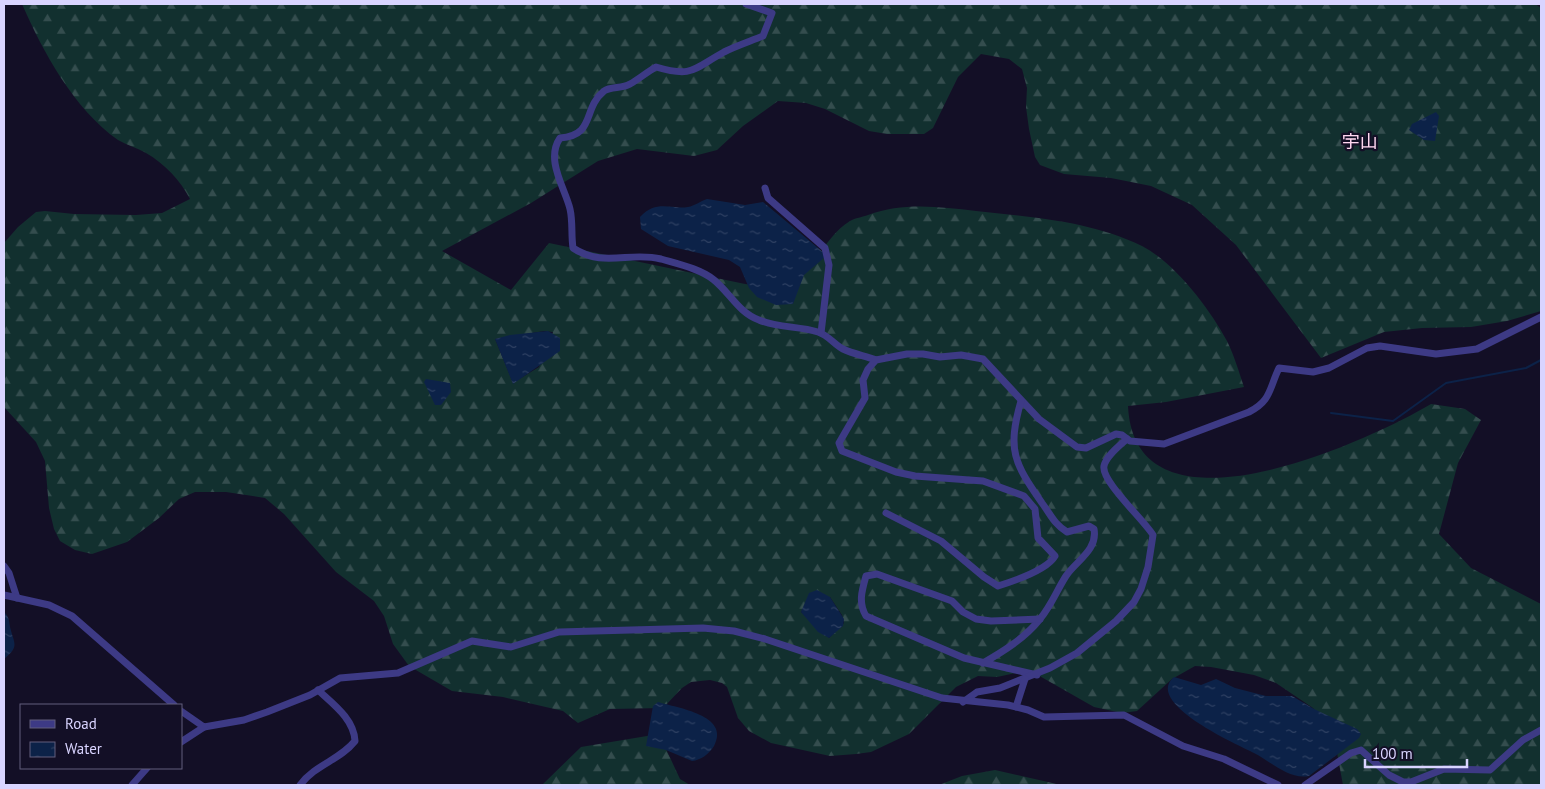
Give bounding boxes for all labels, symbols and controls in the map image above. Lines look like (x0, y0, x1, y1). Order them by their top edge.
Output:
district label: 宇山 (1342, 130, 1378, 153)
legend (20, 704, 182, 769)
text: Road (65, 714, 97, 733)
scale bar (1365, 736, 1468, 768)
text: Water (65, 739, 102, 758)
text: 100 m (1372, 744, 1413, 763)

